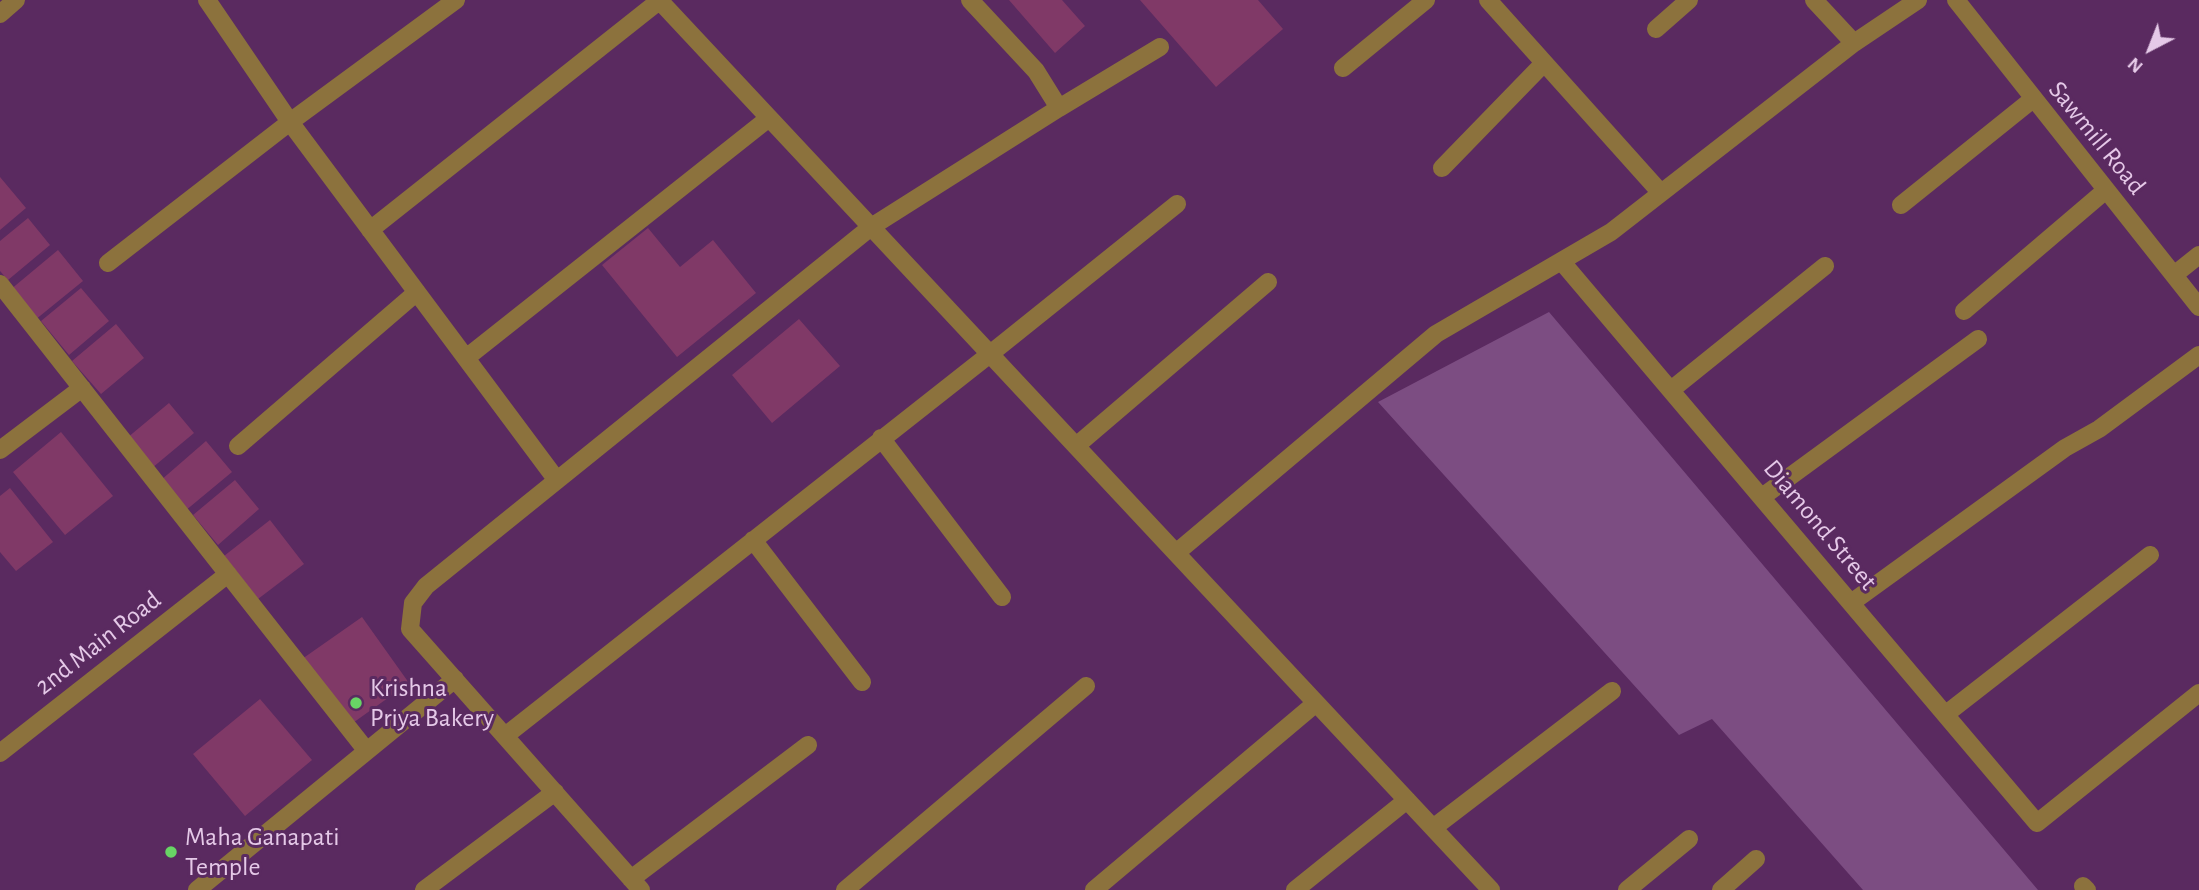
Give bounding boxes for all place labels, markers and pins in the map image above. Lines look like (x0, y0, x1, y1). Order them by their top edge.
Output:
place label: Krishna Priya Bakery (370, 672, 494, 734)
marker: Krishna Priya Bakery (348, 695, 364, 711)
place label: Maha Ganapati Temple (185, 821, 339, 882)
marker: Maha Ganapati Temple (163, 844, 179, 860)

